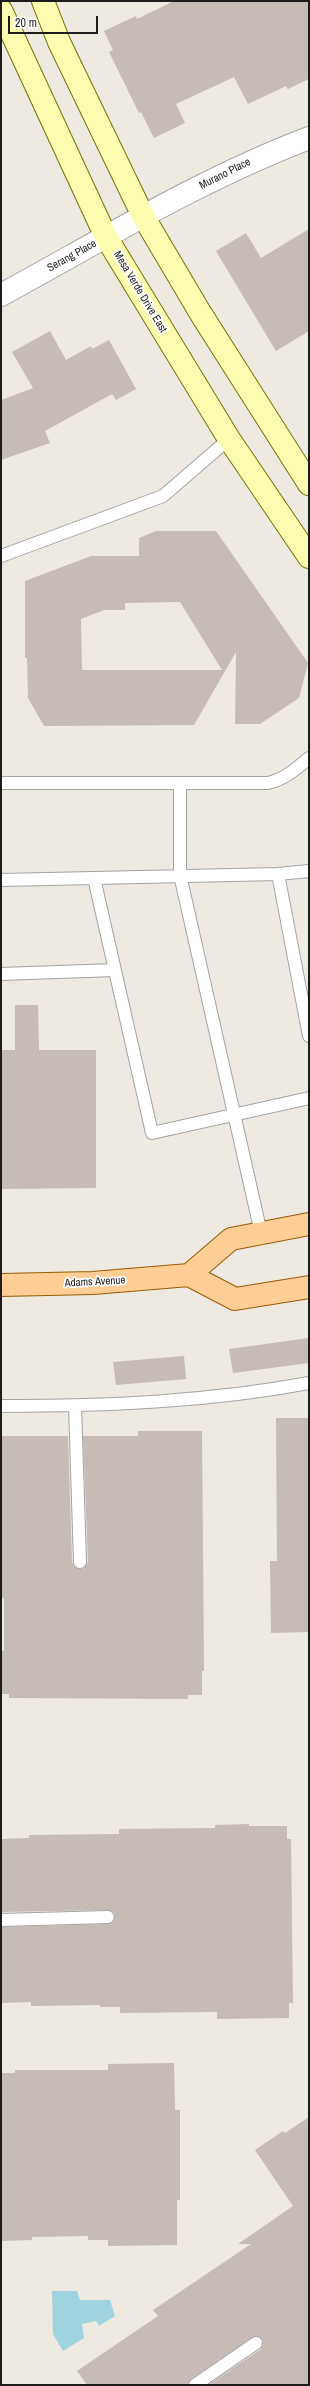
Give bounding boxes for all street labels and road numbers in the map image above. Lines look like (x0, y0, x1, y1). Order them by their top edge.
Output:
street label: Murano Place (197, 155, 253, 193)
street label: Serang Place (45, 237, 99, 275)
street label: Mesa Verde Drive East (110, 249, 170, 335)
street label: Adams Avenue (64, 1274, 126, 1290)

